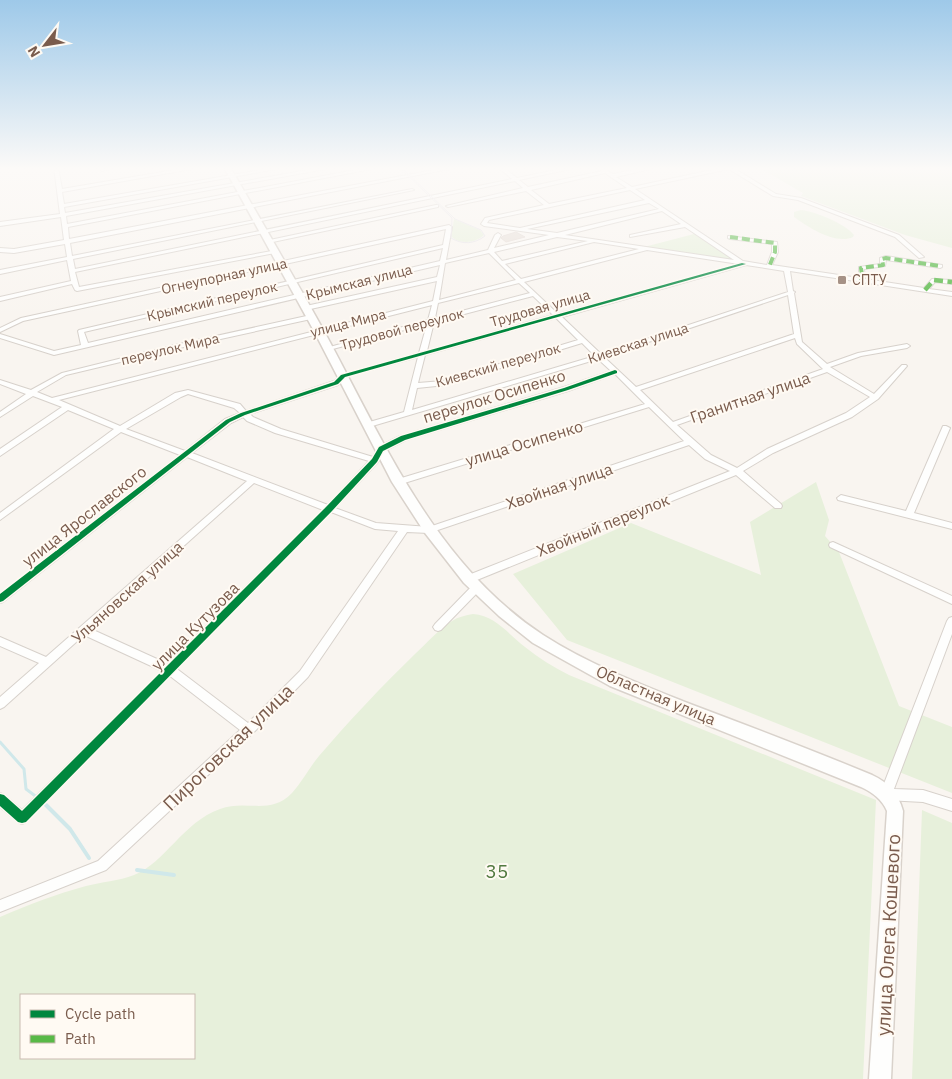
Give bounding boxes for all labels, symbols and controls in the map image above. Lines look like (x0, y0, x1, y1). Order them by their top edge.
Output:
north arrow (20, 20, 70, 70)
text: N (24, 43, 44, 61)
street label: Огнеупорная улица (159, 254, 289, 298)
street label: Крымская улица (304, 260, 415, 304)
place label: СПТУ (852, 271, 888, 289)
marker: СПТУ (836, 274, 848, 286)
street label: Крымский переулок (145, 277, 279, 325)
street label: Трудовая улица (488, 285, 593, 331)
street label: Трудовой переулок (338, 304, 466, 354)
street label: улица Мира (308, 305, 388, 341)
street label: Киевская улица (586, 318, 691, 368)
street label: переулок Мира (119, 329, 221, 369)
street label: Киевский переулок (434, 338, 563, 391)
street label: переулок Осипенко (420, 365, 568, 427)
street label: Гранитная улица (687, 367, 813, 427)
street label: улица Осипенко (463, 416, 585, 470)
street label: Хвойная улица (503, 458, 615, 514)
street label: улица Ярославского (18, 461, 150, 571)
street label: Хвойный переулок (534, 489, 673, 561)
street label: Ульяновская улица (67, 536, 187, 647)
street label: улица Кутузова (147, 577, 244, 674)
street label: Областная улица (593, 661, 719, 729)
street label: Пироговская улица (158, 678, 298, 816)
street label: улица Олега Кошевого (871, 833, 905, 1037)
park label: 35 (486, 859, 508, 883)
legend (20, 994, 195, 1059)
text: Cycle path (65, 1004, 136, 1023)
text: Path (65, 1029, 96, 1048)

